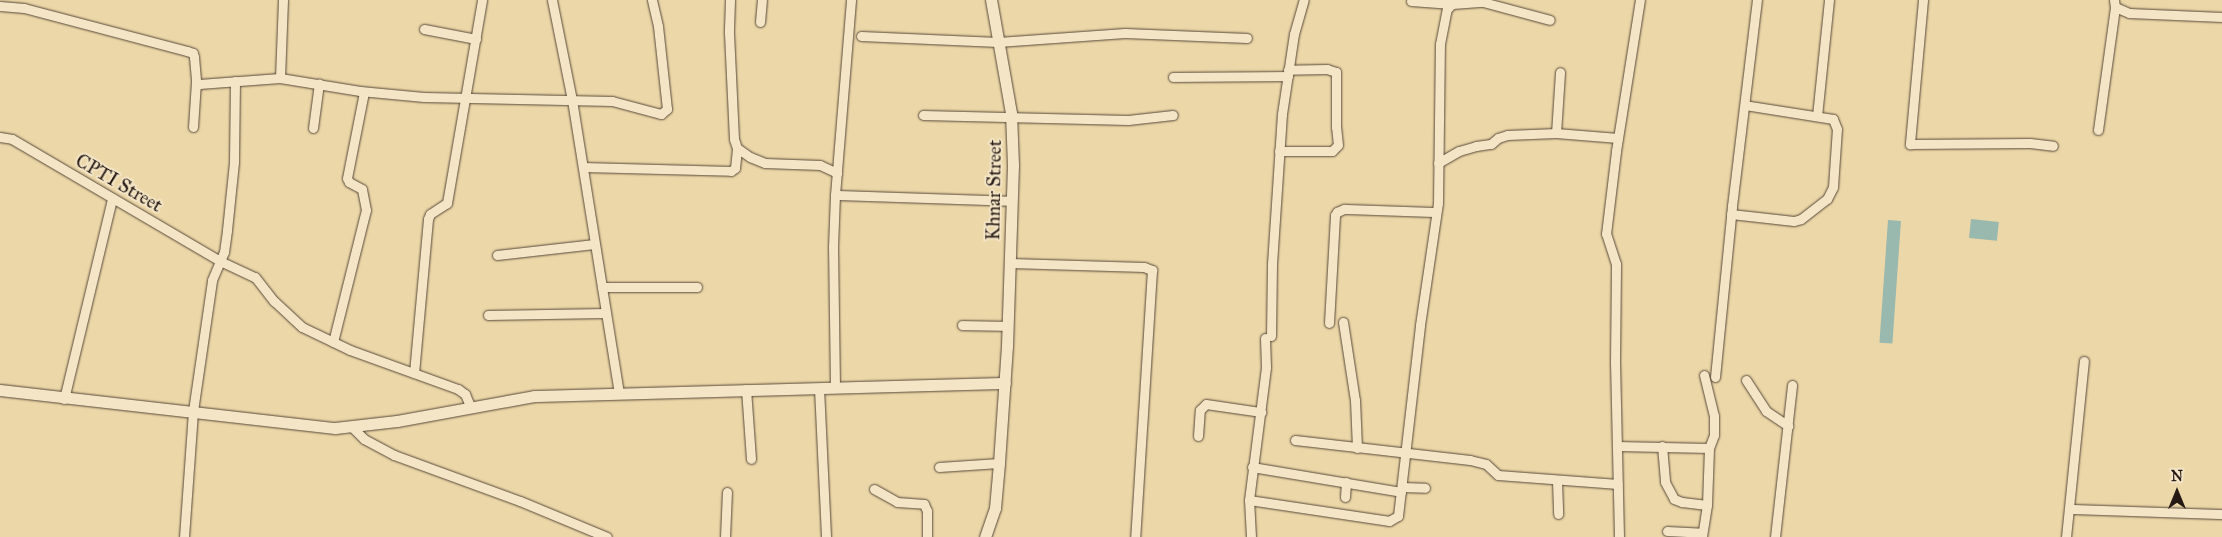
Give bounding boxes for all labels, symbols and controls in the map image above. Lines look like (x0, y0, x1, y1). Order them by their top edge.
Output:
street label: Khnar Street (982, 139, 1006, 241)
street label: CPTI Street (71, 149, 167, 217)
north arrow (2152, 467, 2202, 517)
text: N (2171, 468, 2183, 485)

